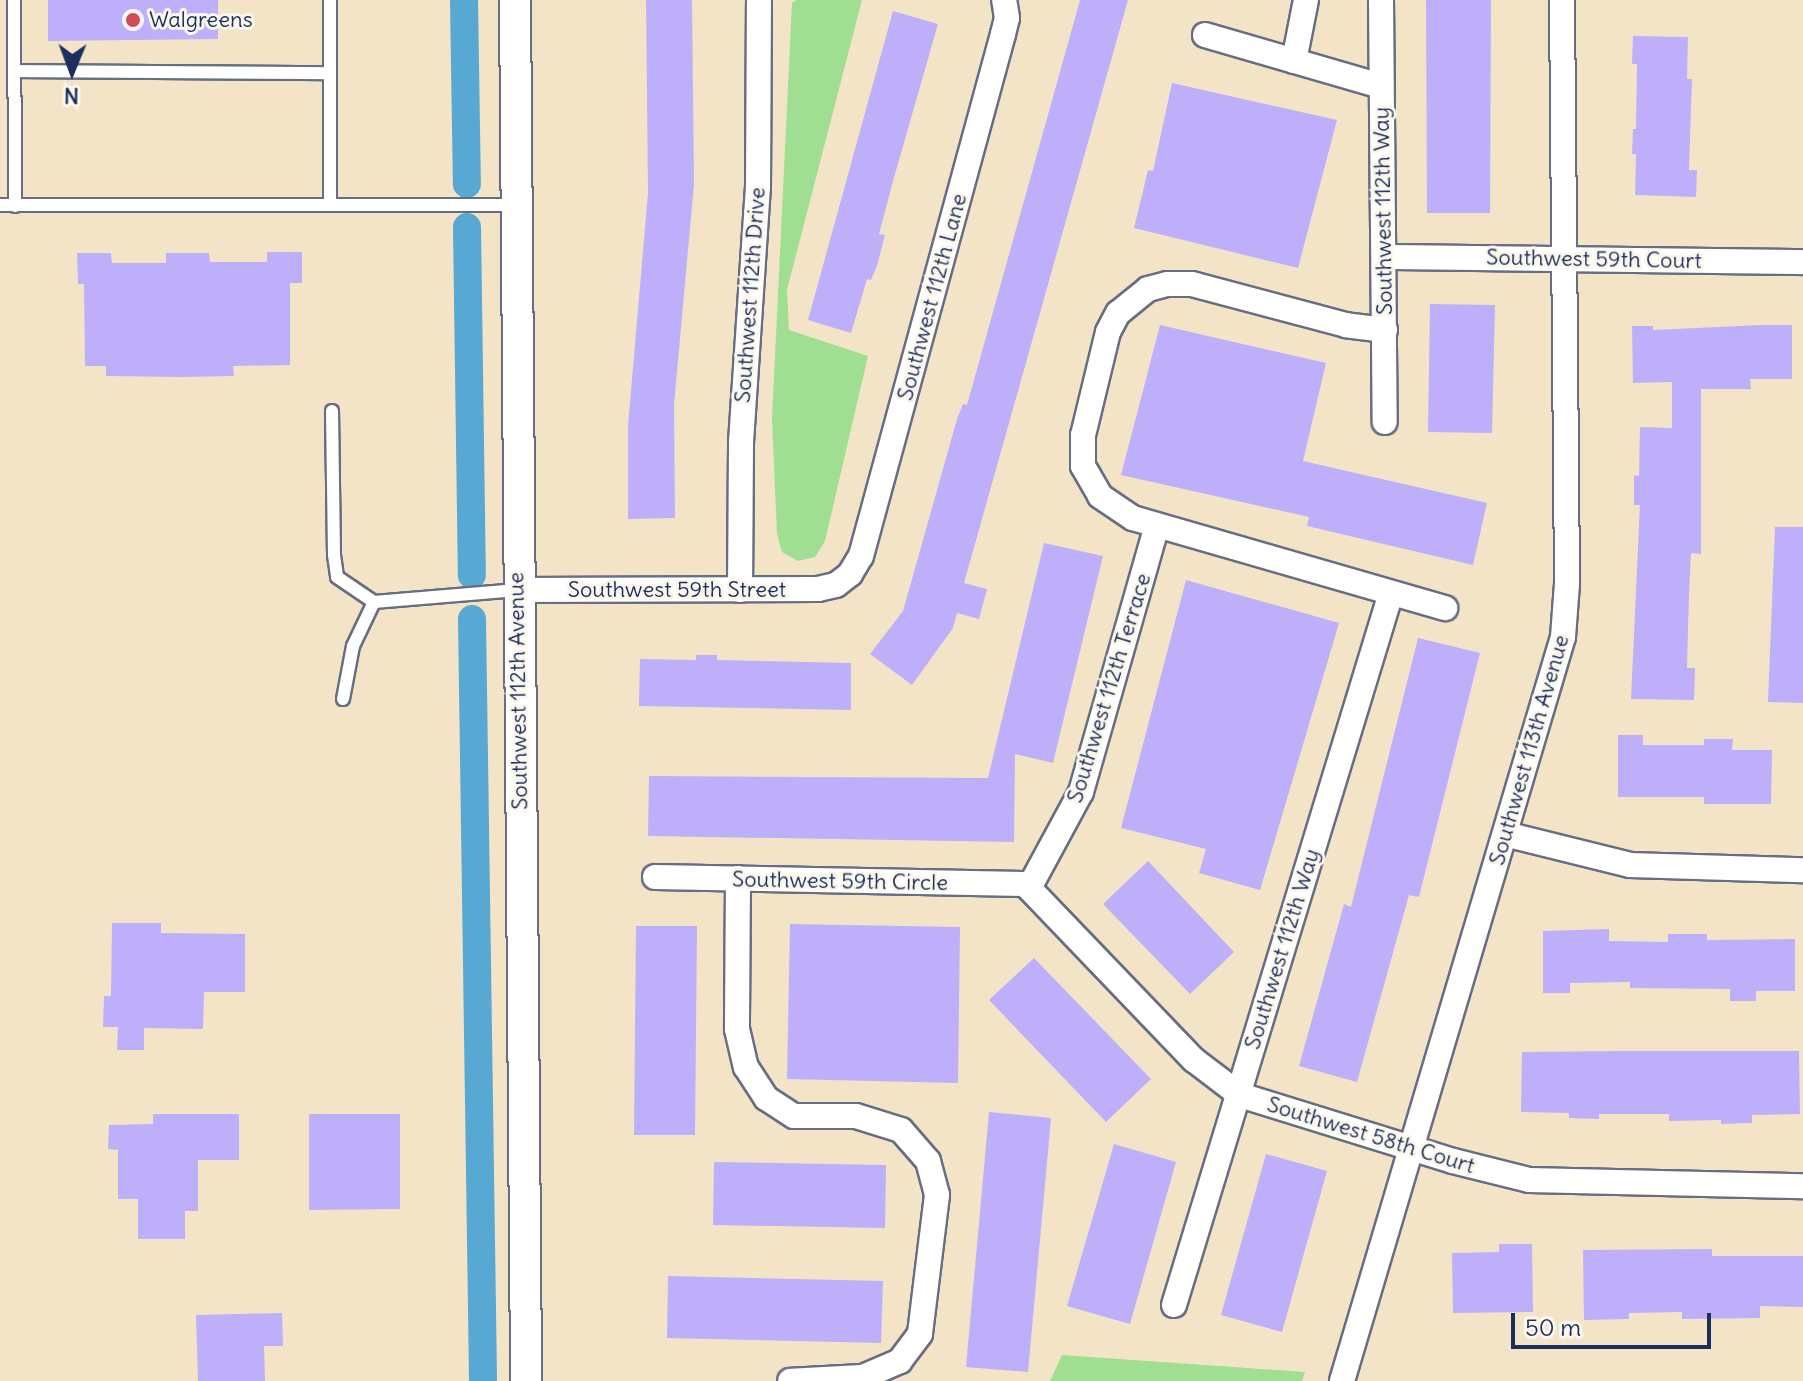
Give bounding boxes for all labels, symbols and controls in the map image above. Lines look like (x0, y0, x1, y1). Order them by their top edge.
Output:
place label: Walgreens (149, 7, 253, 33)
marker: Walgreens (124, 11, 142, 29)
north arrow (32, 32, 112, 112)
text: N (64, 82, 79, 110)
street label: Southwest 112th Way (1368, 107, 1398, 315)
street label: Southwest 112th Drive (729, 186, 771, 404)
street label: Southwest 112th Lane (892, 191, 972, 403)
street label: Southwest 59th Court (1486, 244, 1702, 274)
street label: Southwest 112th Terrace (1061, 570, 1157, 806)
street label: Southwest 112th Avenue (503, 572, 533, 810)
street label: Southwest 59th Street (568, 577, 786, 603)
street label: Southwest 113th Avenue (1483, 632, 1575, 868)
street label: Southwest 112th Way (1239, 846, 1325, 1052)
street label: Southwest 59th Circle (732, 866, 948, 896)
street label: Southwest 58th Court (1264, 1091, 1478, 1179)
scale bar (1515, 1297, 1715, 1347)
text: 50 m (1525, 1312, 1581, 1342)

